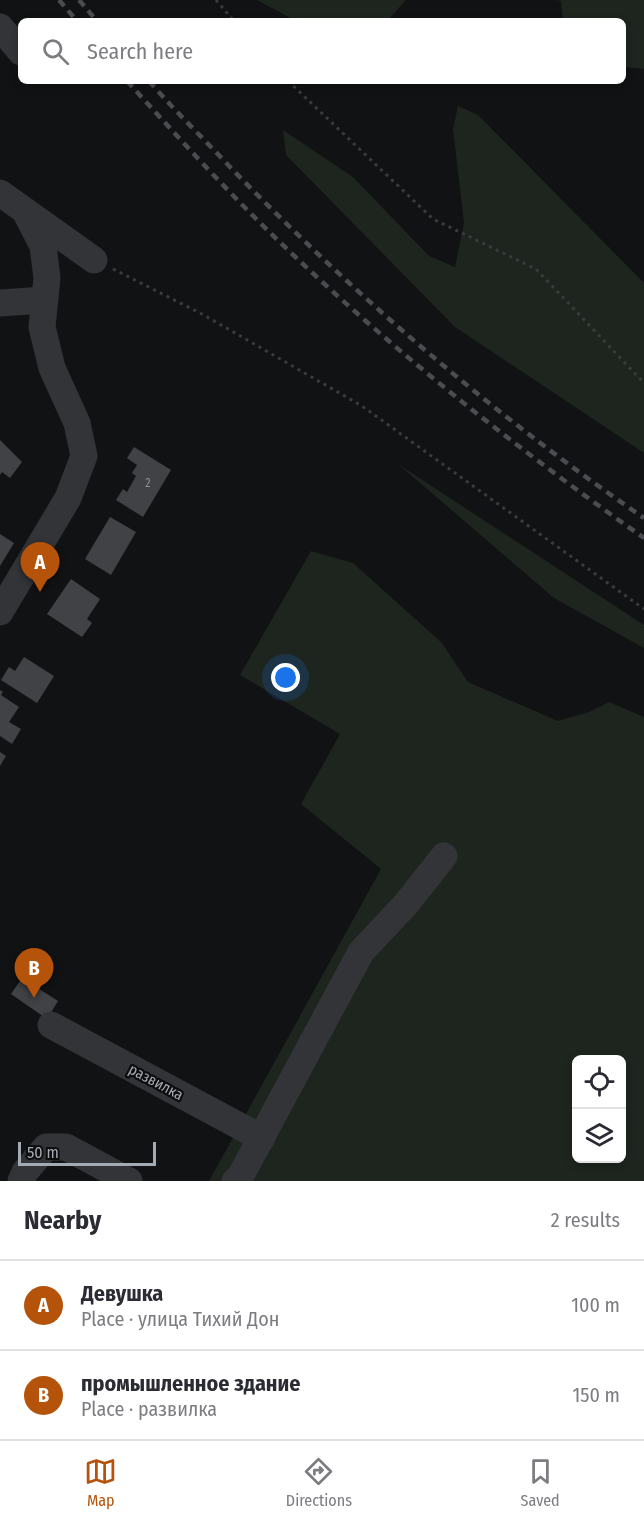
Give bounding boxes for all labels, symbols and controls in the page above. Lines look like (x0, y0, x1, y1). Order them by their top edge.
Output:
search box (18, 18, 626, 84)
icon: search (39, 35, 72, 68)
text: Search here (87, 38, 193, 65)
house number: 2 (145, 476, 151, 490)
pin: A (20, 542, 60, 592)
your location (271, 663, 300, 692)
pin: B (15, 948, 54, 998)
map controls (572, 1055, 626, 1163)
button: locate (572, 1055, 626, 1109)
street label: развилка (126, 1060, 186, 1104)
button: layers (572, 1109, 626, 1163)
scale bar (18, 1139, 156, 1166)
text: 50 m (27, 1143, 59, 1162)
text: Nearby (24, 1205, 101, 1236)
text: 2 results (551, 1208, 620, 1232)
text: Девушка (81, 1280, 163, 1307)
text: A (38, 1293, 49, 1317)
text: 100 m (571, 1293, 620, 1317)
text: Place · улица Тихий Дон (81, 1307, 279, 1331)
text: промышленное здание (81, 1370, 300, 1397)
text: B (38, 1383, 49, 1407)
text: 150 m (573, 1383, 620, 1407)
text: Place · развилка (81, 1397, 217, 1421)
tab: Map (84, 1455, 117, 1510)
tab: Directions (286, 1455, 352, 1510)
tab: Saved (521, 1455, 560, 1510)

